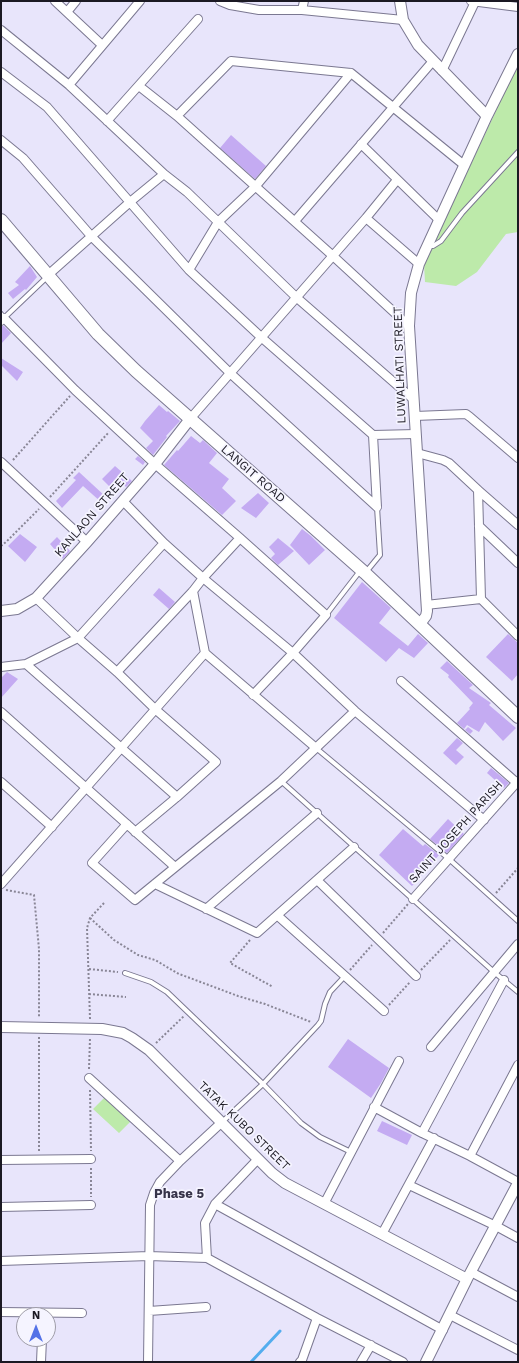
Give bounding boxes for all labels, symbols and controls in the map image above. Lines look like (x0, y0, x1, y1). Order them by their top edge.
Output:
street label: LUWALHATI STREET (391, 306, 409, 424)
street label: LANGIT ROAD (218, 442, 288, 506)
street label: KANLAON STREET (52, 470, 132, 560)
street label: SAINT JOSEPH PARISH (406, 778, 506, 886)
street label: TATAK KUBO STREET (195, 1079, 293, 1173)
district label: Phase 5 (154, 1186, 204, 1202)
north arrow (16, 1307, 56, 1347)
text: N (32, 1309, 40, 1322)

